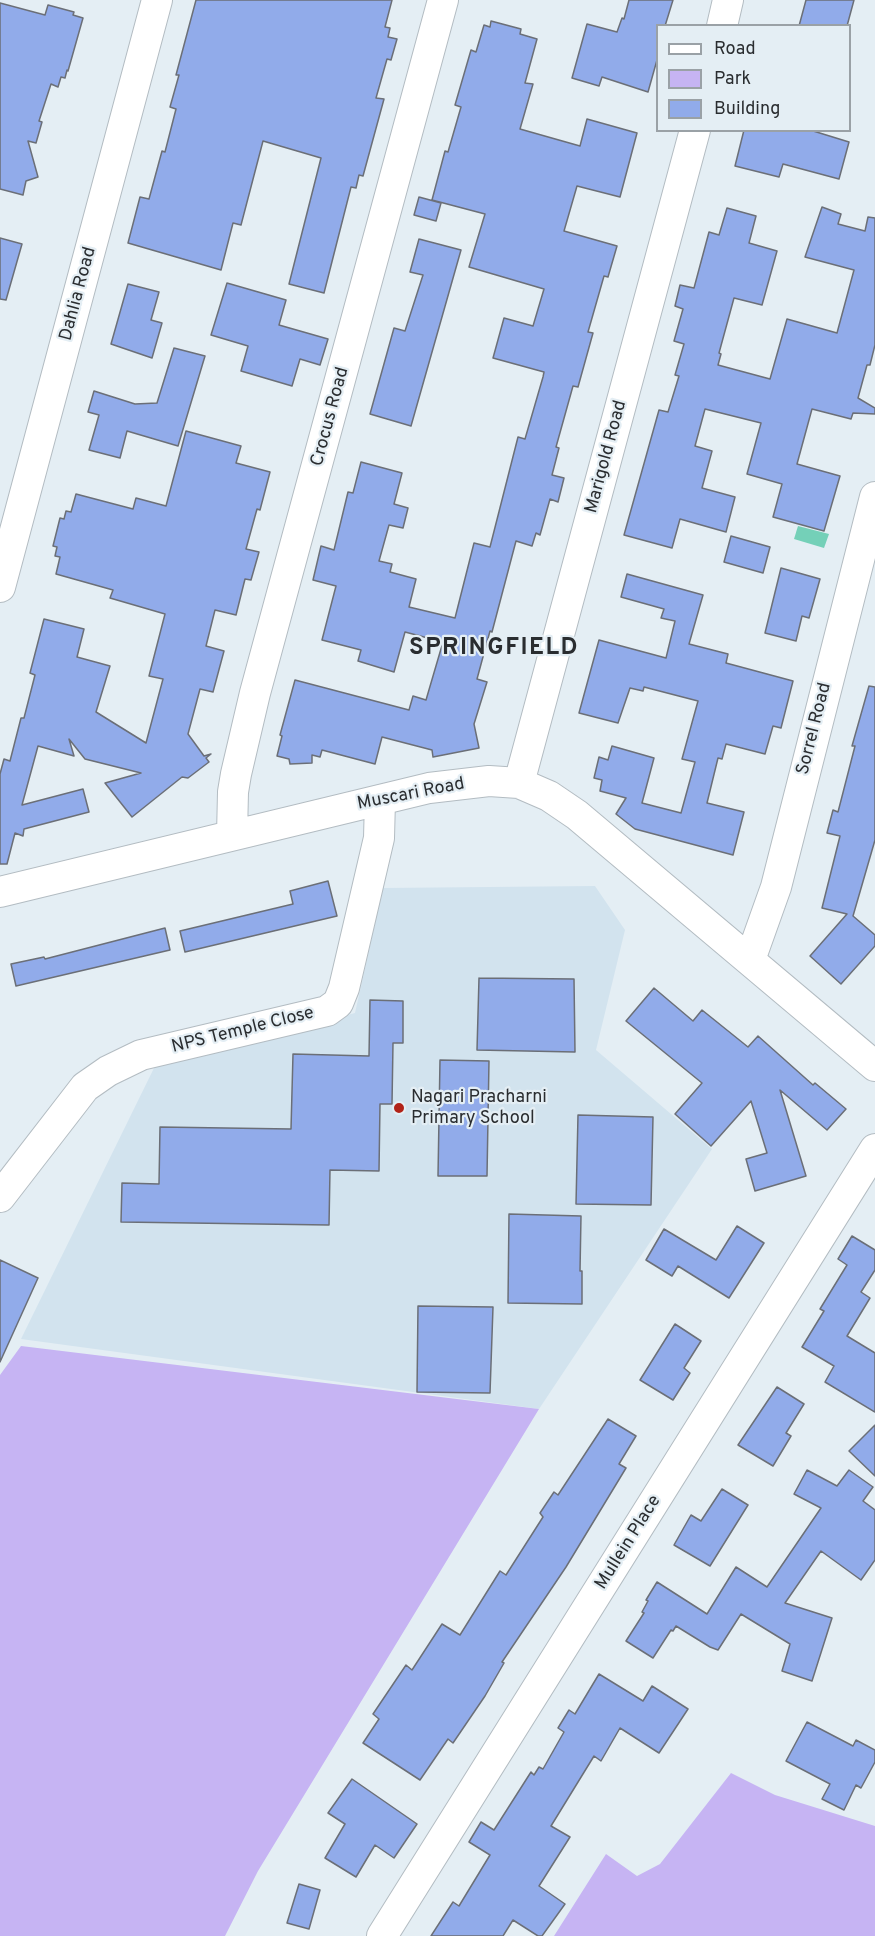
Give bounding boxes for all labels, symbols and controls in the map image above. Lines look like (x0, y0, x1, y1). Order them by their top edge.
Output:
legend (656, 24, 851, 132)
text: Road (714, 38, 756, 61)
text: Park (714, 68, 751, 91)
text: Building (714, 98, 780, 121)
street label: Dahlia Road (56, 245, 102, 343)
street label: Crocus Road (307, 365, 355, 469)
street label: Marigold Road (582, 398, 632, 516)
district label: SPRINGFIELD (409, 635, 579, 663)
street label: Sorrel Road (793, 681, 837, 777)
street label: Muscari Road (356, 774, 466, 816)
street label: NPS Temple Close (170, 1003, 316, 1059)
place label: Nagari Pracharni Primary School (411, 1087, 547, 1130)
marker: Nagari Pracharni Primary School (392, 1101, 406, 1115)
street label: Mullein Place (591, 1492, 667, 1594)

